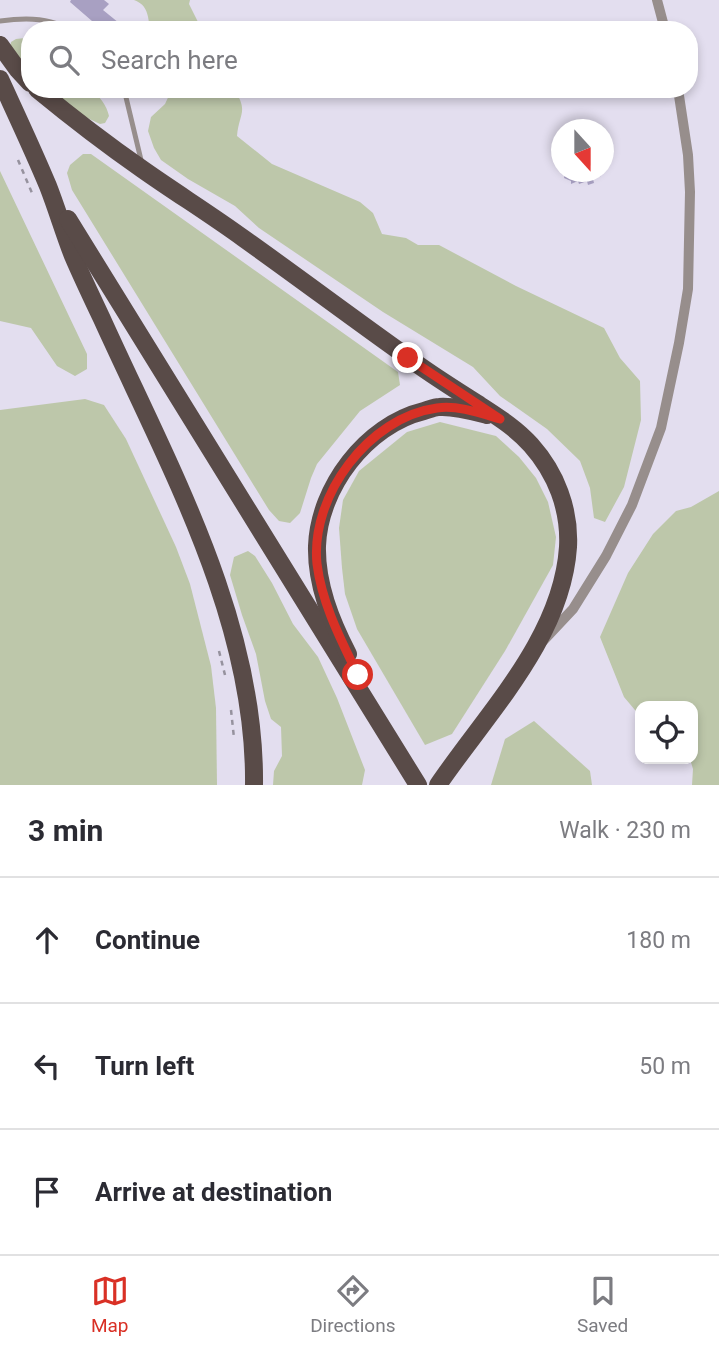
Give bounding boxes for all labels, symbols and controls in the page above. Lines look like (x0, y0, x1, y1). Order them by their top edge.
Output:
search box (21, 21, 698, 98)
icon: search (45, 41, 83, 79)
text: Search here (101, 45, 238, 75)
north arrow (551, 119, 614, 182)
route end (392, 342, 423, 373)
route start (342, 659, 373, 690)
map controls (635, 701, 698, 764)
button: locate (635, 701, 698, 764)
text: 3 min (28, 813, 103, 848)
text: Walk · 230 m (559, 817, 691, 844)
icon: ahead (28, 921, 66, 959)
text: Continue (95, 925, 200, 955)
text: 180 m (626, 927, 691, 954)
icon: left (28, 1047, 66, 1085)
text: Turn left (95, 1051, 194, 1081)
text: 50 m (639, 1053, 691, 1080)
icon: arrive (28, 1173, 66, 1211)
text: Arrive at destination (95, 1177, 332, 1207)
tab: Map (91, 1272, 129, 1337)
tab: Directions (310, 1272, 395, 1337)
tab: Saved (577, 1272, 628, 1337)

